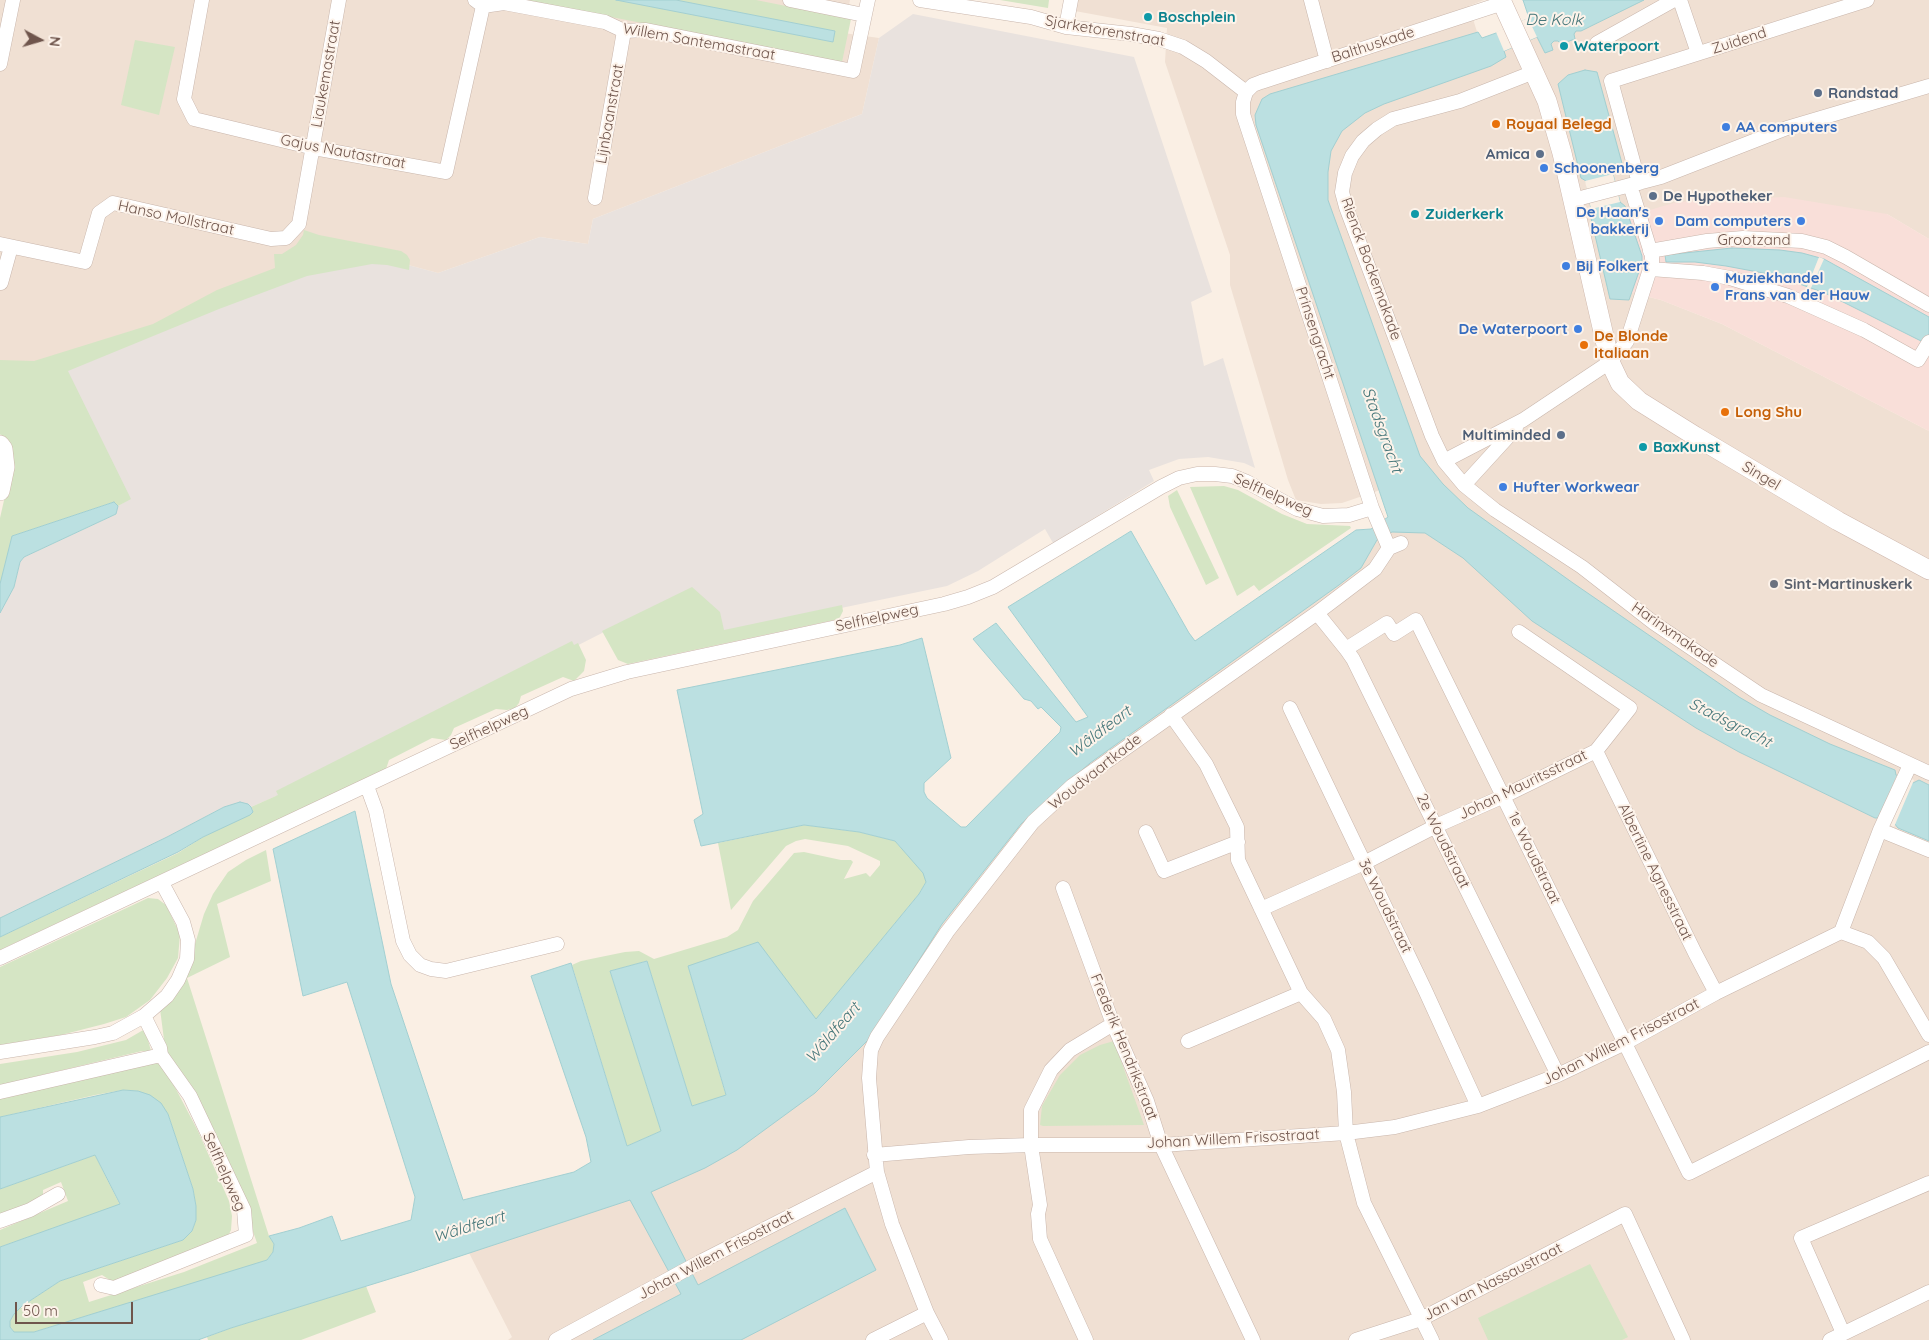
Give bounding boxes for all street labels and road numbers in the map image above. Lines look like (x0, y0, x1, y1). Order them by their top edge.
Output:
street label: Sjarketorenstraat (1044, 12, 1166, 50)
street label: Liaukemastraat (308, 19, 344, 129)
street label: Willem Santemastraat (621, 20, 777, 64)
street label: Balthuskade (1329, 23, 1417, 67)
street label: Zuidend (1709, 24, 1769, 58)
street label: Lijnbaanstraat (592, 63, 628, 165)
street label: Gajus Nautastraat (279, 131, 407, 173)
street label: Rienck Bockemakade (1337, 195, 1405, 343)
street label: Hanso Mollstraat (116, 197, 236, 239)
street label: Grootzand (1717, 231, 1791, 249)
street label: Prinsengracht (1292, 284, 1338, 382)
street label: Singel (1739, 458, 1783, 494)
street label: Selfhelpweg (1231, 470, 1315, 520)
street label: Harinxmakade (1628, 598, 1722, 672)
street label: Selfhelpweg (834, 600, 920, 636)
street label: Selfhelpweg (447, 702, 531, 754)
street label: Woudvaartkade (1045, 730, 1145, 814)
street label: Johan Mauritsstraat (1456, 746, 1590, 824)
street label: 2e Woudstraat (1412, 791, 1474, 891)
street label: Albertine Agnesstraat (1614, 800, 1696, 944)
street label: 1e Woudstraat (1504, 809, 1564, 907)
street label: 3e Woudstraat (1354, 856, 1416, 956)
street label: Frederik Hendrikstraat (1086, 971, 1162, 1123)
street label: Johan Willem Frisostraat (1540, 995, 1702, 1089)
street label: Johan Willem Frisostraat (1146, 1125, 1320, 1153)
street label: Selfhelpweg (199, 1130, 249, 1214)
street label: Johan Willem Frisostraat (635, 1206, 797, 1304)
street label: Jan van Nassaustraat (1421, 1239, 1565, 1325)

